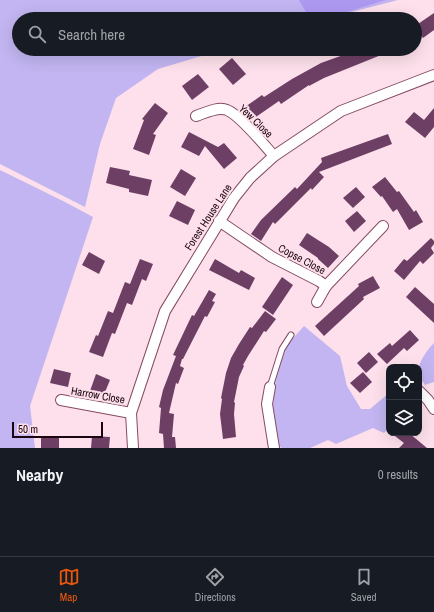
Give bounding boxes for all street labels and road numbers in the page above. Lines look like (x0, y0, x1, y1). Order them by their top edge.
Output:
street label: Yew Close (236, 101, 276, 141)
street label: Forest House Lane (181, 181, 235, 253)
street label: Copse Close (276, 241, 328, 277)
street label: Harrow Close (70, 383, 126, 407)

